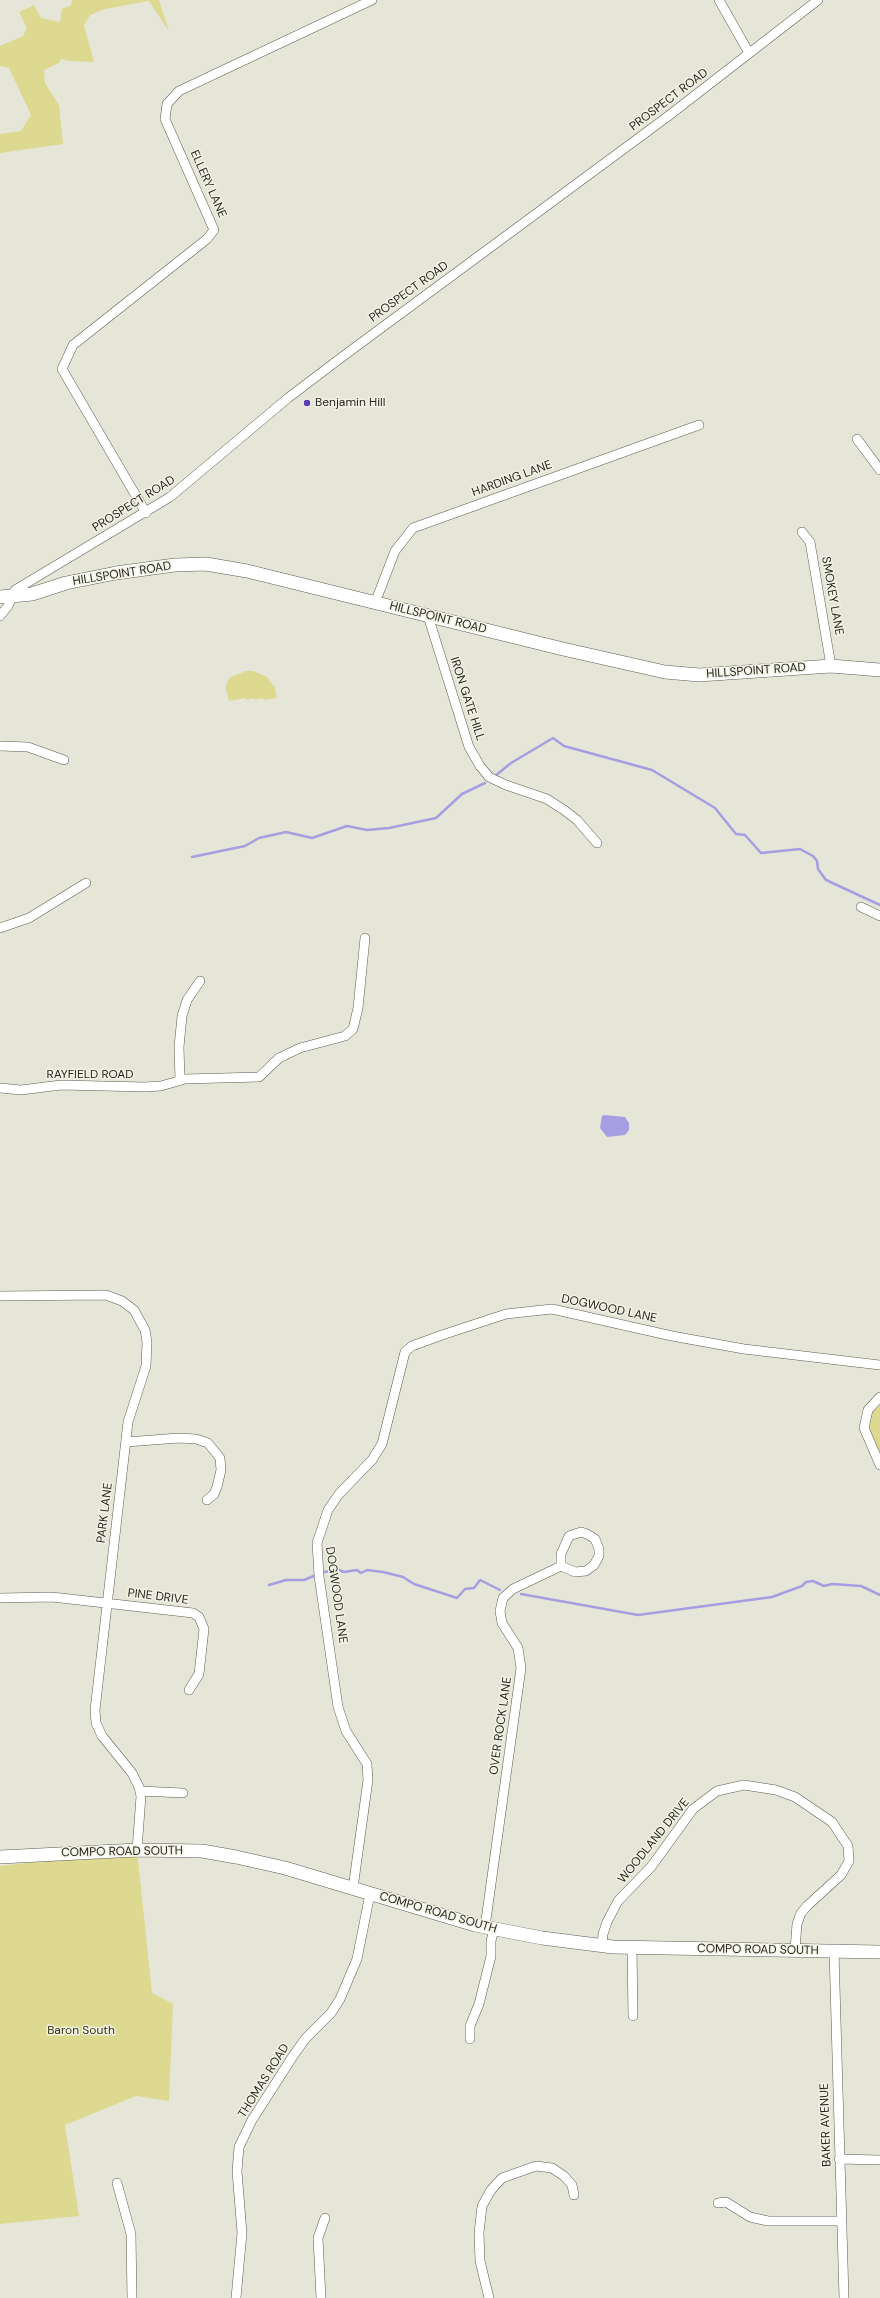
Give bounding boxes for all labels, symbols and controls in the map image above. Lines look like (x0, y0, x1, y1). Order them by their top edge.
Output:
street label: PROSPECT ROAD (627, 66, 711, 134)
street label: ELLERY LANE (187, 148, 229, 220)
street label: PROSPECT ROAD (367, 258, 451, 326)
place label: Benjamin Hill (315, 396, 385, 410)
marker: Benjamin Hill (302, 398, 312, 408)
street label: HARDING LANE (470, 458, 554, 500)
street label: PROSPECT ROAD (90, 473, 178, 535)
street label: SMOKEY LANE (818, 556, 846, 636)
street label: HILLSPOINT ROAD (72, 559, 172, 589)
street label: HILLSPOINT ROAD (388, 599, 488, 637)
street label: IRON GATE HILL (447, 655, 487, 743)
street label: HILLSPOINT ROAD (706, 660, 806, 682)
street label: RAYFIELD ROAD (47, 1068, 133, 1082)
street label: DOGWOOD LANE (560, 1292, 658, 1326)
street label: PARK LANE (94, 1482, 116, 1544)
street label: DOGWOOD LANE (322, 1546, 350, 1644)
street label: PINE DRIVE (127, 1586, 189, 1608)
street label: OVER ROCK LANE (487, 1676, 515, 1776)
street label: WOODLAND DRIVE (615, 1796, 693, 1886)
street label: COMPO ROAD SOUTH (61, 1844, 183, 1860)
street label: COMPO ROAD SOUTH (378, 1889, 498, 1937)
street label: COMPO ROAD SOUTH (697, 1942, 819, 1958)
park label: Baron South (47, 2024, 115, 2038)
street label: THOMAS ROAD (236, 2041, 292, 2121)
street label: BAKER AVENUE (817, 2083, 835, 2167)

